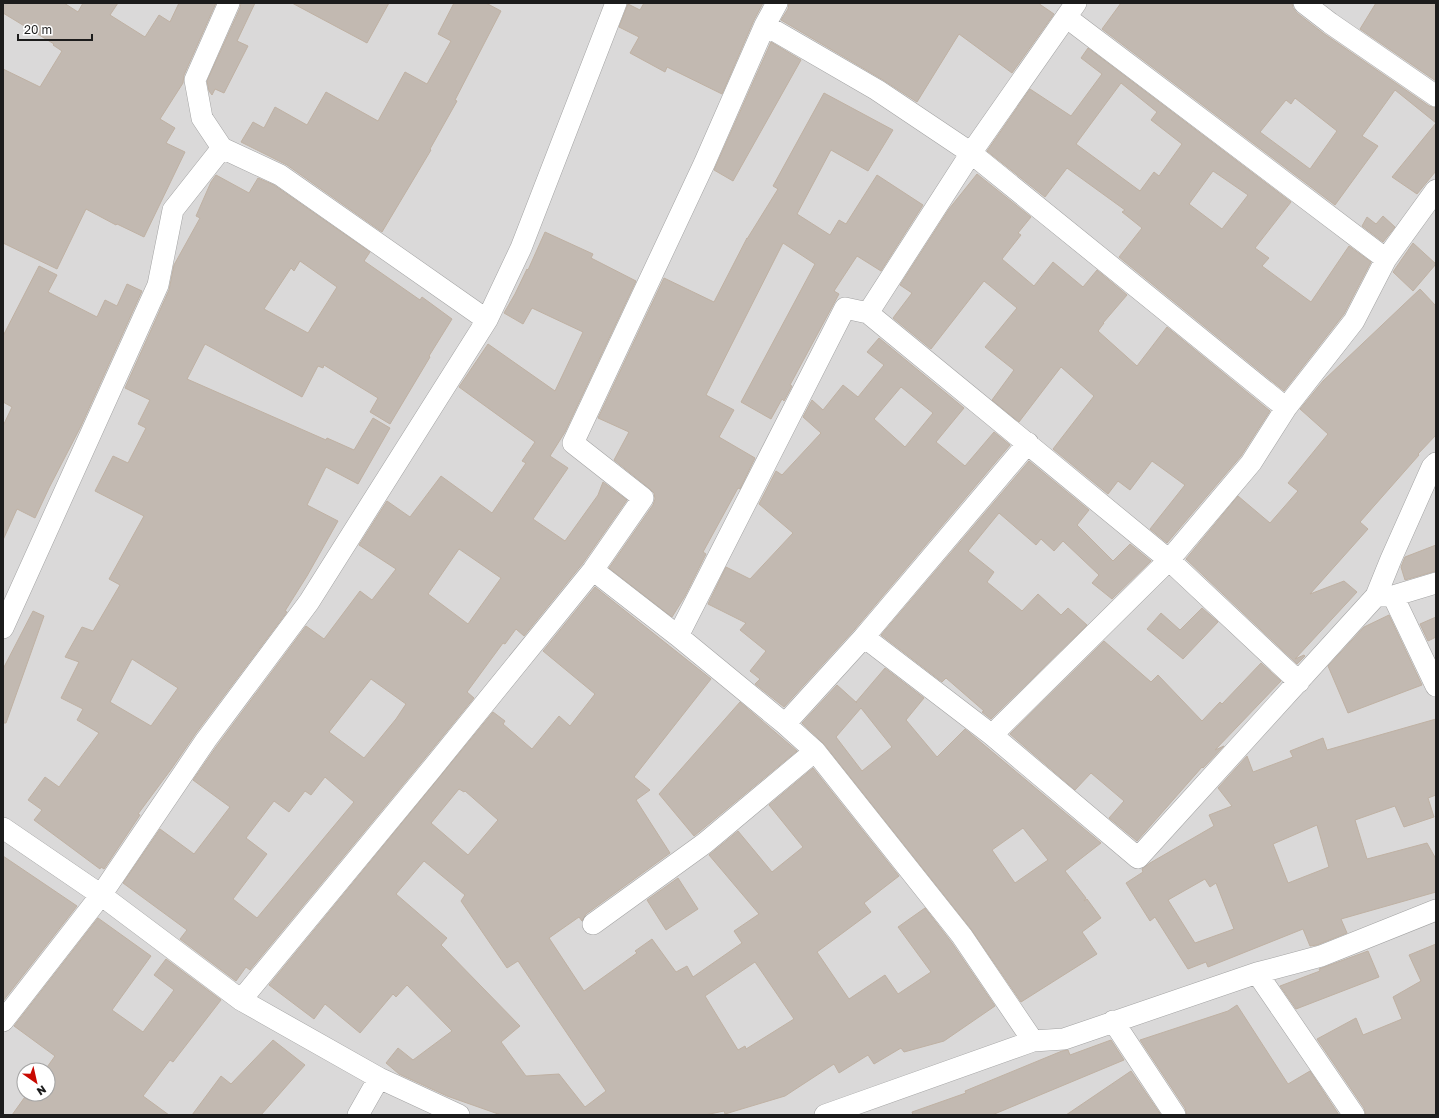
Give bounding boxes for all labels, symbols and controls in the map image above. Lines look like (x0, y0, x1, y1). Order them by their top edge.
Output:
scale bar (18, 16, 92, 42)
text: 20 m (24, 22, 52, 37)
north arrow (16, 1062, 56, 1102)
text: N (35, 1083, 49, 1098)

